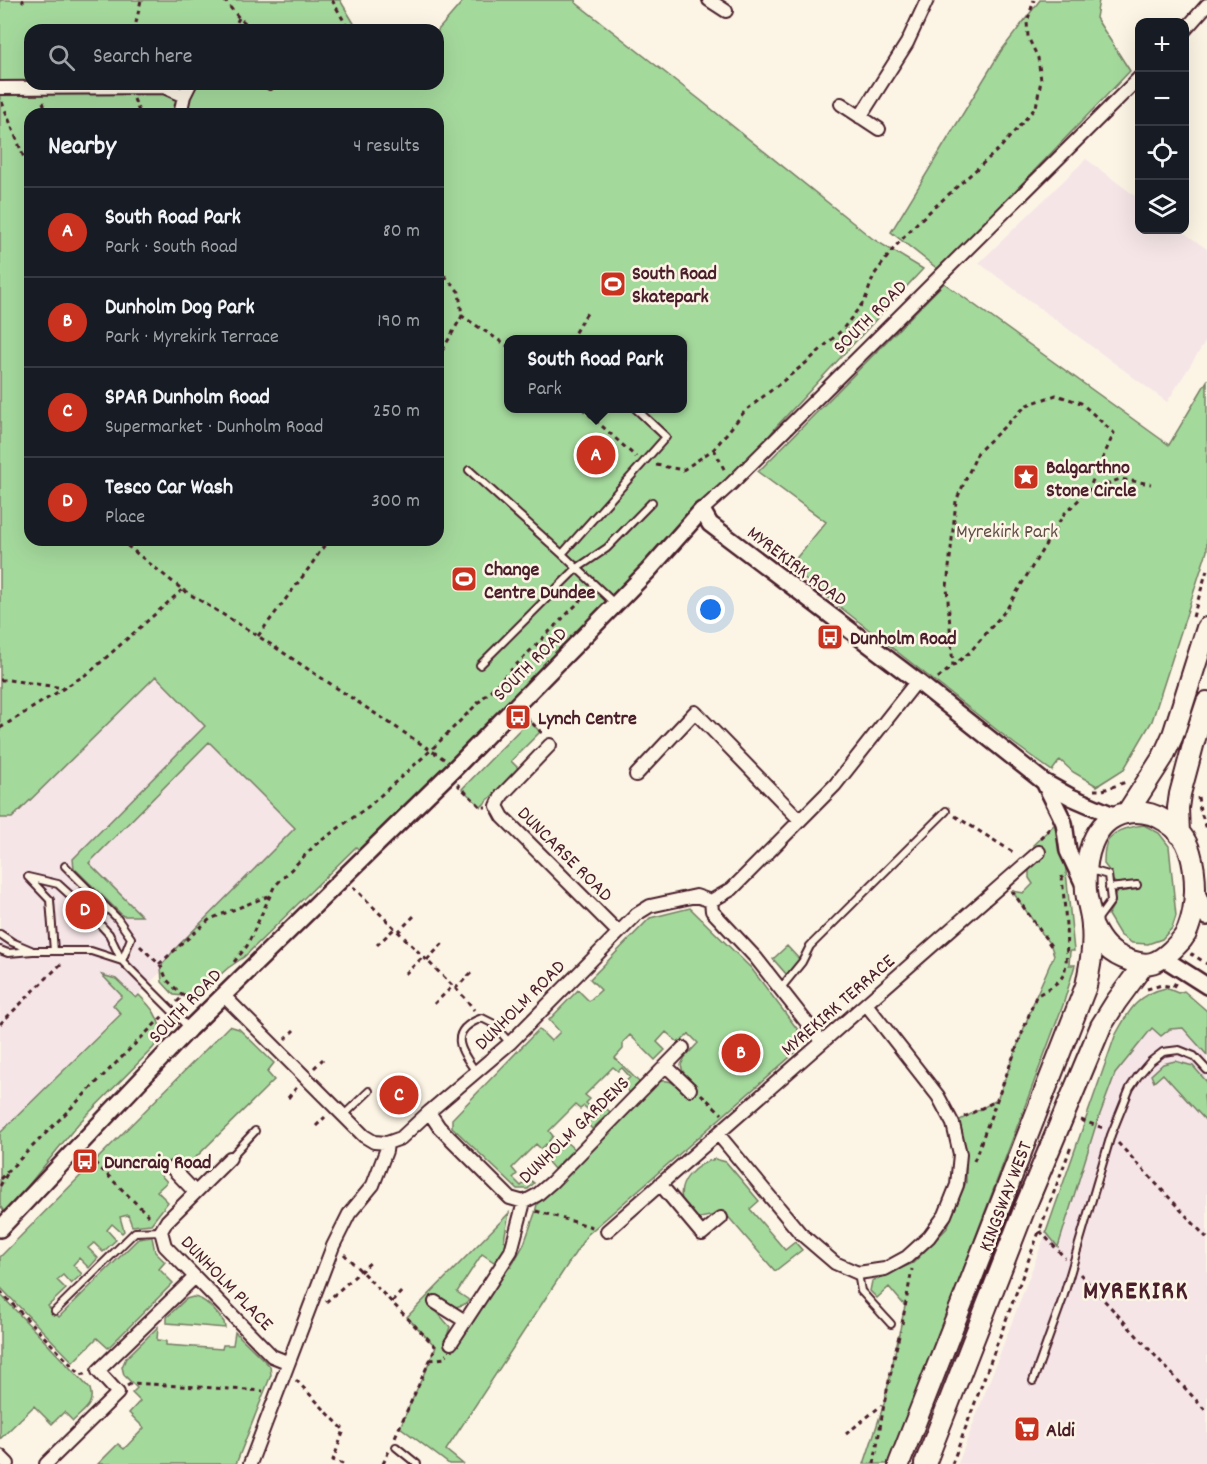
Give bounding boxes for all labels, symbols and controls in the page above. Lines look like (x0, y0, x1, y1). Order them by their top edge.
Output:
map controls (1135, 18, 1189, 234)
button: + (1135, 18, 1189, 72)
search box (24, 24, 444, 90)
icon: search (45, 41, 78, 74)
text: Search here (93, 42, 192, 73)
button: − (1135, 72, 1189, 126)
button: locate (1135, 126, 1189, 180)
text: Nearby (48, 129, 116, 166)
text: 4 results (353, 133, 420, 161)
button: layers (1135, 180, 1189, 234)
text: South Road Park (105, 203, 241, 234)
text: A (62, 218, 73, 246)
text: 80 m (383, 218, 420, 246)
text: Park · South Road (105, 234, 238, 262)
place label: South Road Skatepark (632, 261, 717, 312)
sports icon: South Road Skatepark (598, 269, 628, 299)
street label: SOUTH ROAD (828, 275, 915, 362)
text: Dunholm Dog Park (105, 293, 255, 324)
text: B (63, 308, 72, 336)
text: 190 m (377, 308, 420, 336)
text: Park · Myrekirk Terrace (105, 324, 279, 352)
popup (504, 335, 687, 413)
text: South Road Park (528, 345, 663, 376)
text: Park (528, 376, 562, 404)
text: SPAR Dunholm Road (105, 383, 270, 414)
text: C (63, 398, 72, 426)
text: 250 m (373, 398, 420, 426)
text: Supermarket · Dunholm Road (105, 414, 323, 442)
pin: A (576, 432, 616, 478)
place label: Balgarthno Stone Circle (1046, 455, 1136, 506)
place icon: Balgarthno Stone Circle (1011, 462, 1041, 492)
text: Tesco Car Wash (105, 473, 233, 504)
text: D (62, 488, 73, 516)
text: 300 m (371, 488, 420, 516)
text: Place (105, 504, 145, 532)
park label: Myrekirk Park (956, 519, 1058, 547)
street label: MYREKIRK ROAD (740, 520, 852, 614)
place label: Change Centre Dundee (484, 557, 595, 608)
sports icon: Change Centre Dundee (449, 564, 479, 594)
your location (696, 595, 725, 624)
street label: SOUTH ROAD (488, 622, 575, 709)
bus stop icon: Dunholm Road (815, 622, 845, 652)
place label: Dunholm Road (850, 626, 957, 654)
bus stop icon: Lynch Centre (503, 702, 533, 732)
place label: Lynch Centre (538, 706, 637, 734)
street label: DUNCARSE ROAD (510, 801, 618, 909)
pin: D (66, 888, 104, 932)
street label: MYREKIRK TERRACE (776, 949, 902, 1064)
street label: DUNHOLM ROAD (469, 954, 573, 1058)
street label: SOUTH ROAD (143, 963, 229, 1051)
pin: B (722, 1030, 760, 1076)
street label: DUNHOLM GARDENS (513, 1071, 637, 1192)
pin: C (380, 1072, 418, 1118)
street label: KINGSWAY WEST (973, 1138, 1041, 1256)
bus stop icon: Duncraig Road (70, 1146, 100, 1176)
place label: Duncraig Road (104, 1150, 211, 1178)
street label: DUNHOLM PLACE (173, 1230, 279, 1338)
district label: MYREKIRK (1083, 1274, 1189, 1311)
supermarket icon: Aldi (1012, 1414, 1042, 1444)
place label: Aldi (1046, 1418, 1075, 1446)

